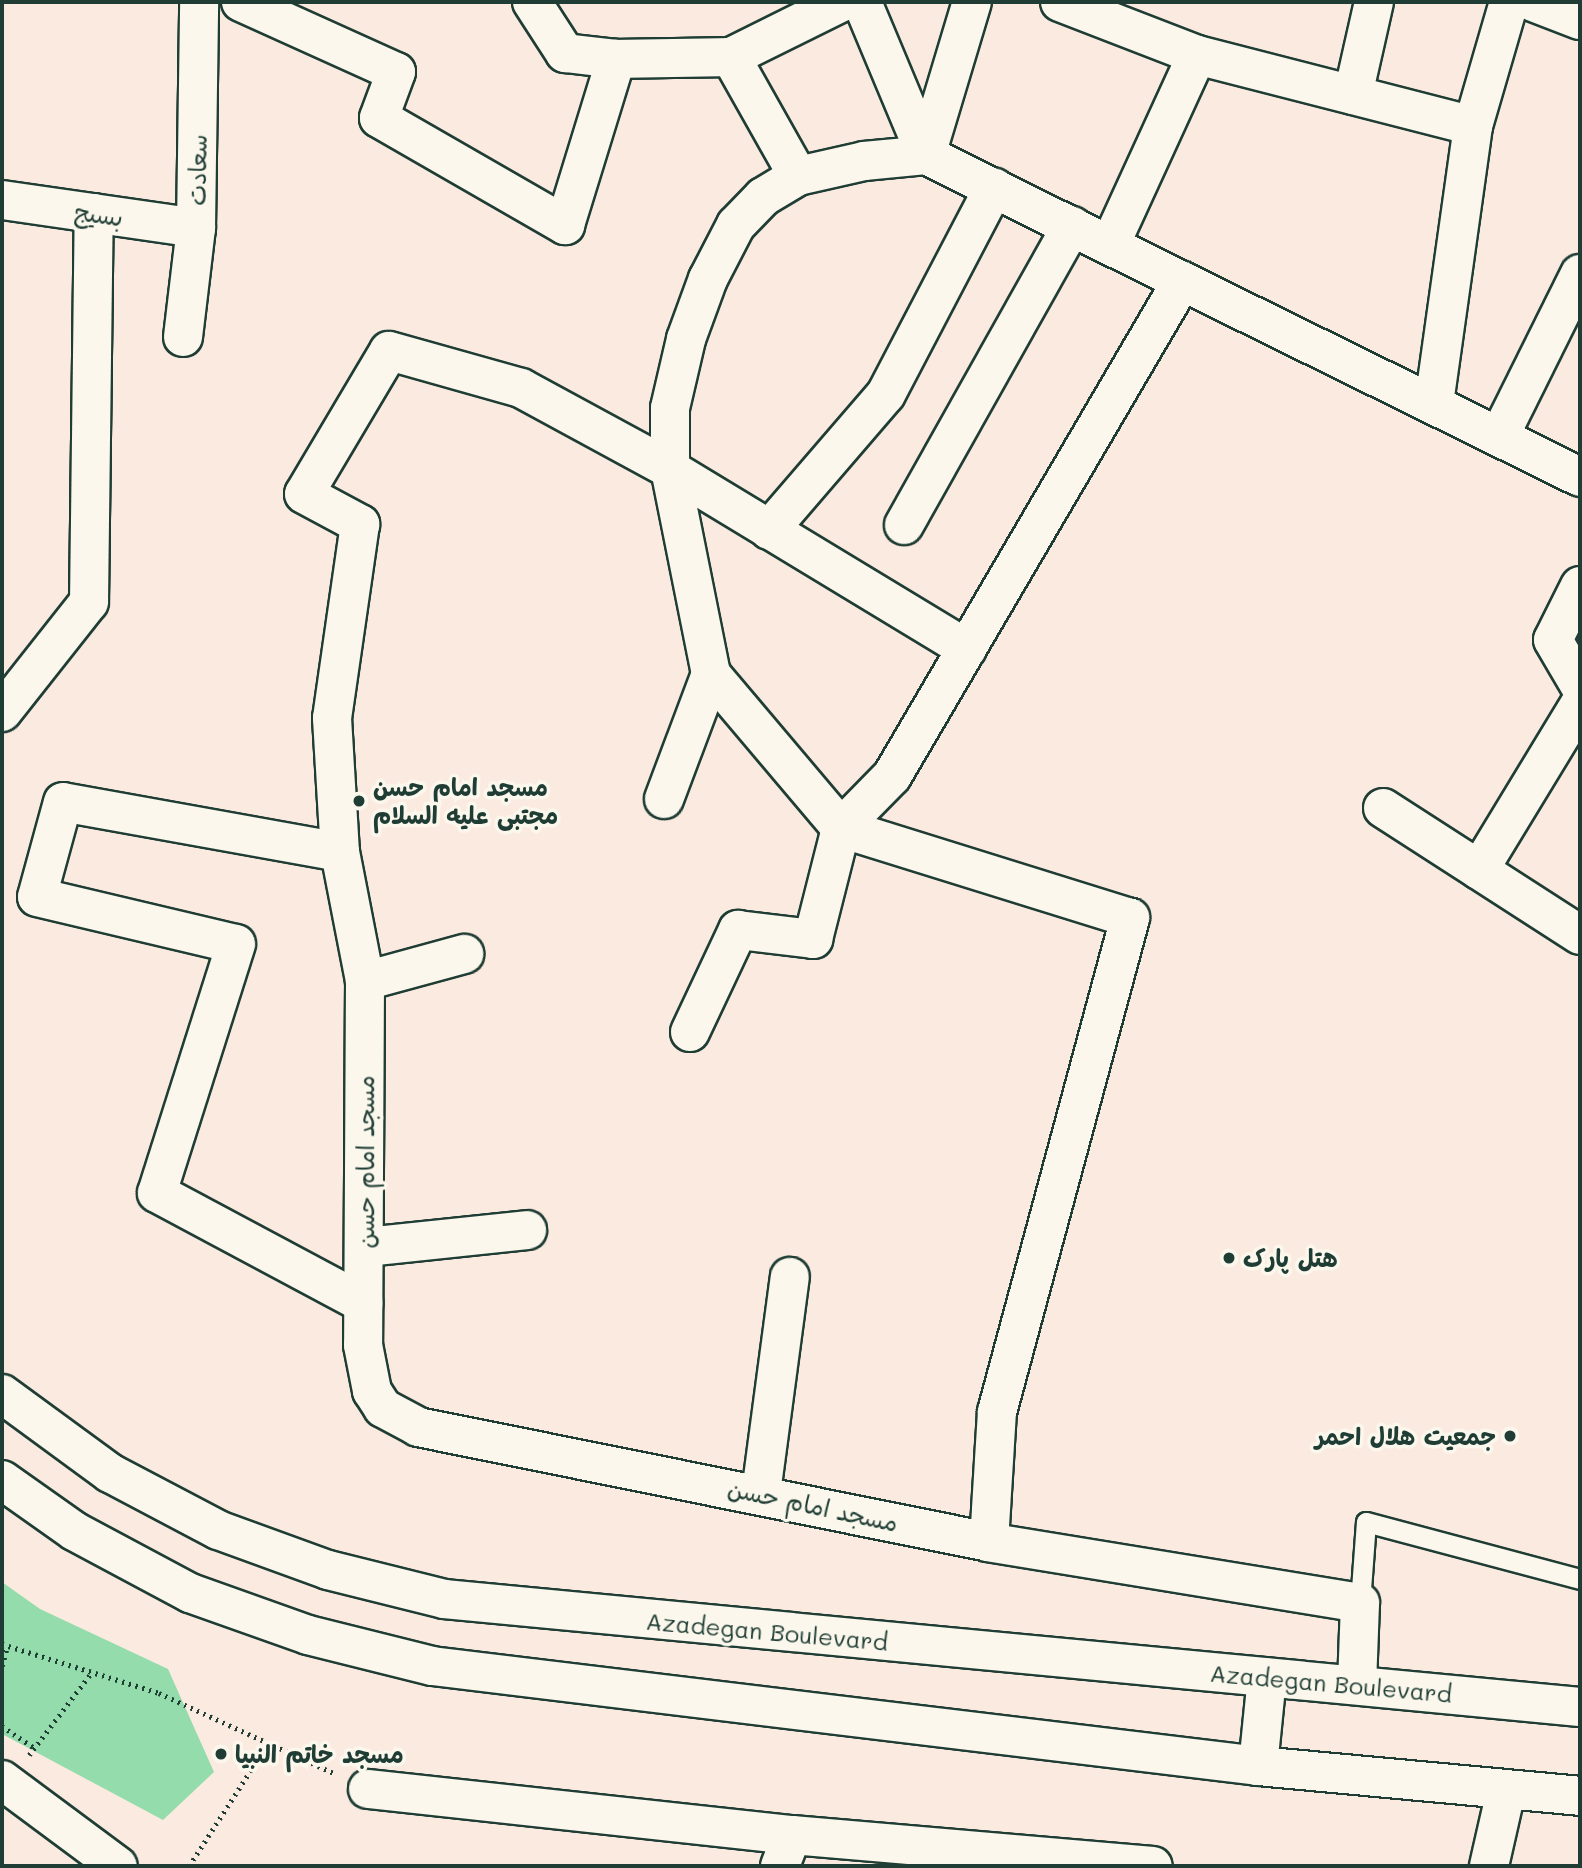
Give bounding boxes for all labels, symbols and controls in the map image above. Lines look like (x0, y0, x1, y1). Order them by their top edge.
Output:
street label: سعادت (182, 134, 212, 206)
street label: بسیج (73, 196, 125, 232)
place label: مسجد امام حسن مجتبی علیه السلام (373, 773, 558, 829)
marker: مسجد امام حسن مجتبی علیه السلام (351, 793, 367, 809)
street label: مسجد امام حسن (351, 1075, 379, 1249)
place label: هتل پارک (1243, 1244, 1338, 1272)
marker: هتل پارک (1221, 1250, 1237, 1266)
place label: جمعیت هلال احمر (1315, 1422, 1496, 1450)
marker: جمعیت هلال احمر (1502, 1428, 1518, 1444)
street label: مسجد امام حسن (725, 1473, 901, 1537)
street label: Azadegan Boulevard (645, 1606, 889, 1656)
street label: Azadegan Boulevard (1209, 1658, 1453, 1708)
place label: مسجد خاتم النبیا (235, 1740, 404, 1768)
marker: مسجد خاتم النبیا (213, 1746, 229, 1762)

